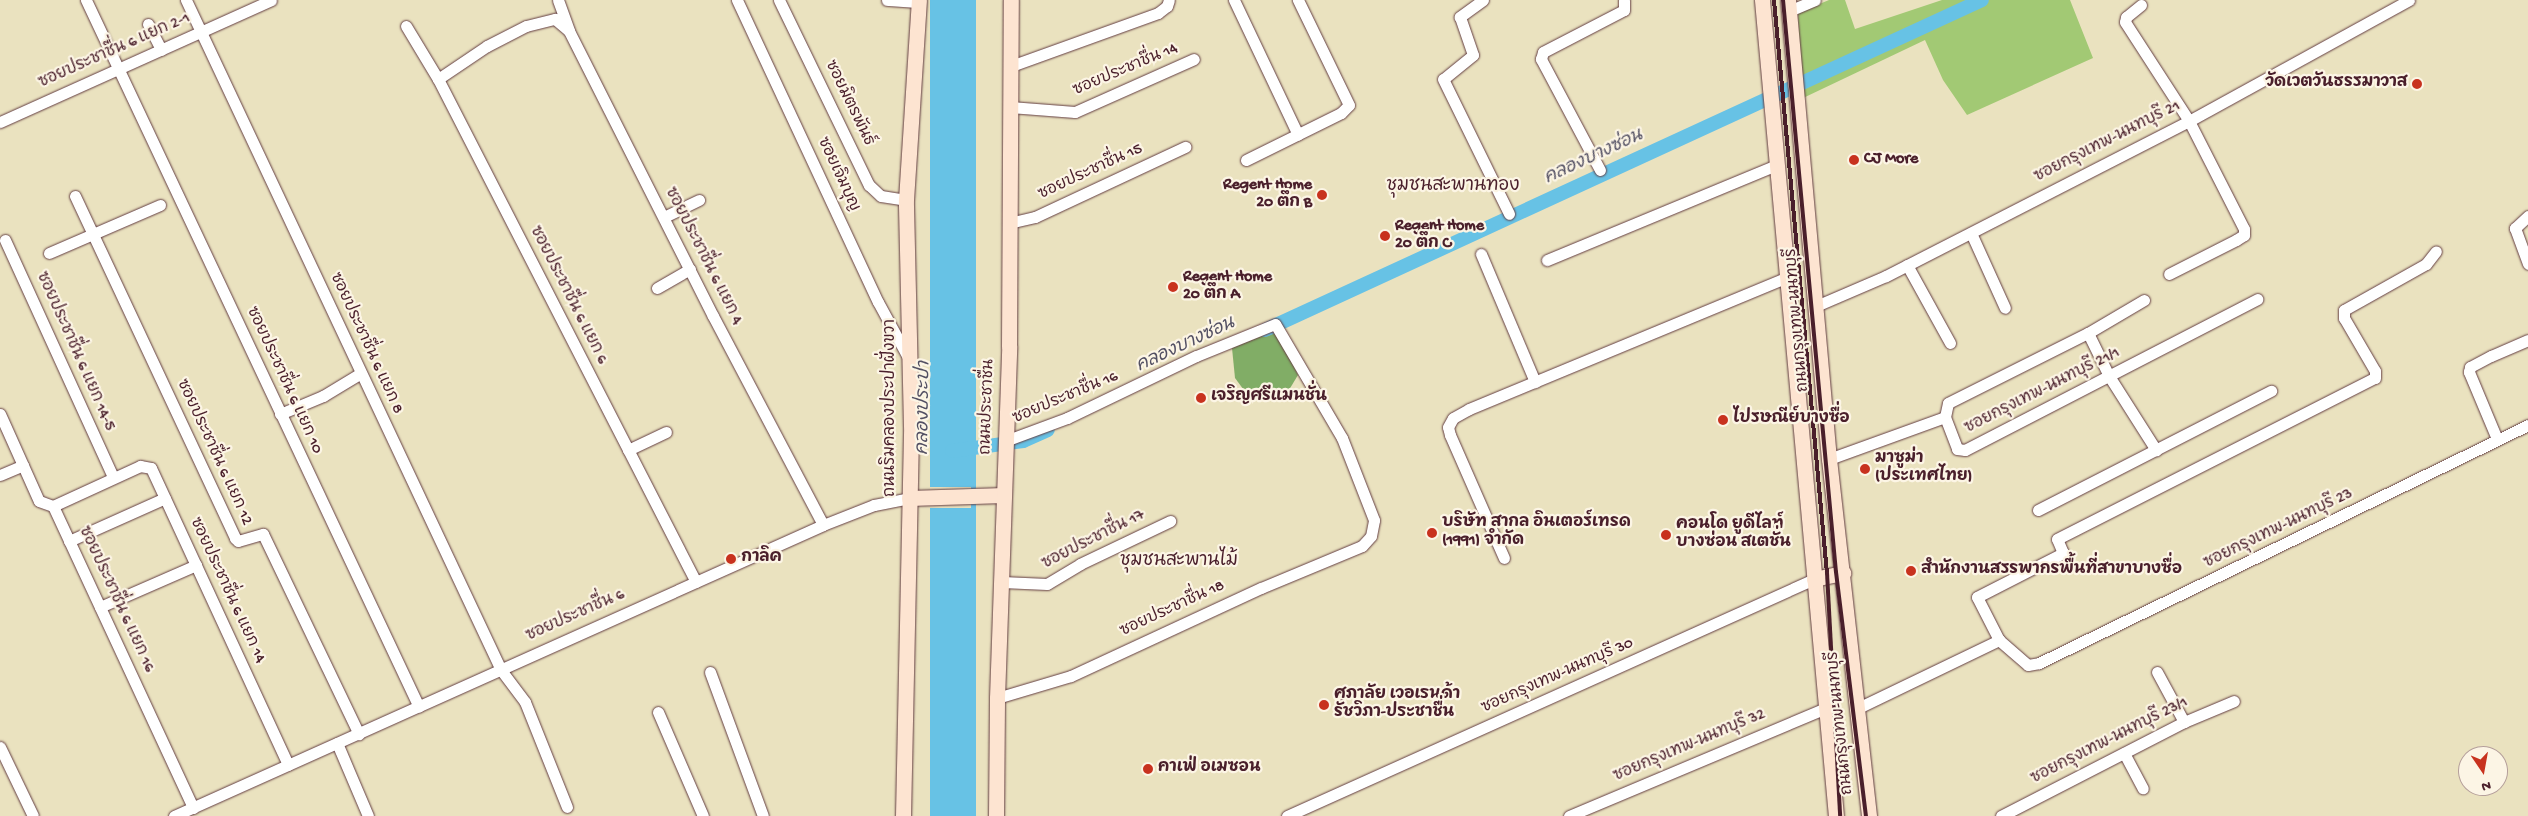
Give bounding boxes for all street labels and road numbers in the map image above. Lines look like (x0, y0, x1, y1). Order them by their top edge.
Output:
street label: ซอยประชาชื่น 6 แยก 2-1 (36, 10, 194, 94)
street label: ซอยประชาชื่น 14 (1071, 40, 1181, 102)
street label: ซอยมิตรพันธ์ (819, 58, 877, 150)
street label: ซอยกรุงเทพ-นนทบุรี 21 (2032, 98, 2184, 188)
street label: ซอยเจิมบุญ (812, 135, 862, 215)
street label: ซอยประชาชื่น 15 (1036, 141, 1146, 205)
street label: ซอยประชาชื่น 6 แยก 4 (659, 185, 745, 329)
street label: ซอยประชาชื่น 6 แยก 6 (524, 224, 610, 368)
street label: ถนนกรุงเทพ-นนทบุรี (1783, 247, 1815, 393)
street label: ซอยประชาชื่น 6 แยก 14-5 (30, 270, 118, 434)
street label: ซอยประชาชื่น 6 แยก 8 (324, 271, 406, 417)
street label: ซอยประชาชื่น 6 แยก 10 (241, 304, 325, 458)
street label: ถนนริมคลองประปาฝั่งขวา (882, 319, 902, 497)
street label: ซอยกรุงเทพ-นนทบุรี 21/1 (1962, 345, 2124, 439)
street label: ถนนประชาชื่น (978, 359, 1000, 455)
street label: ซอยประชาชื่น 16 (1011, 368, 1121, 430)
street label: ซอยประชาชื่น 6 แยก 12 (171, 377, 255, 529)
street label: ซอยกรุงเทพ-นนทบุรี 23 (2202, 486, 2356, 574)
street label: ซอยประชาชื่น 17 (1040, 507, 1148, 575)
street label: ซอยประชาชื่น 6 แยก 14 (184, 515, 268, 667)
street label: ซอยประชาชื่น 6 แยก 16 (73, 524, 157, 676)
street label: ซอยประชาชื่น 18 (1118, 577, 1228, 643)
street label: ซอยประชาชื่น 6 (524, 587, 628, 647)
street label: ซอยกรุงเทพ-นนทบุรี 30 (1479, 635, 1637, 719)
street label: ถนนกรุงเทพ-นนทบุรี (1825, 650, 1859, 796)
street label: ซอยกรุงเทพ-นนทบุรี 23/1 (2028, 694, 2192, 790)
street label: ซอยกรุงเทพ-นนทบุรี 32 (1611, 706, 1769, 788)

